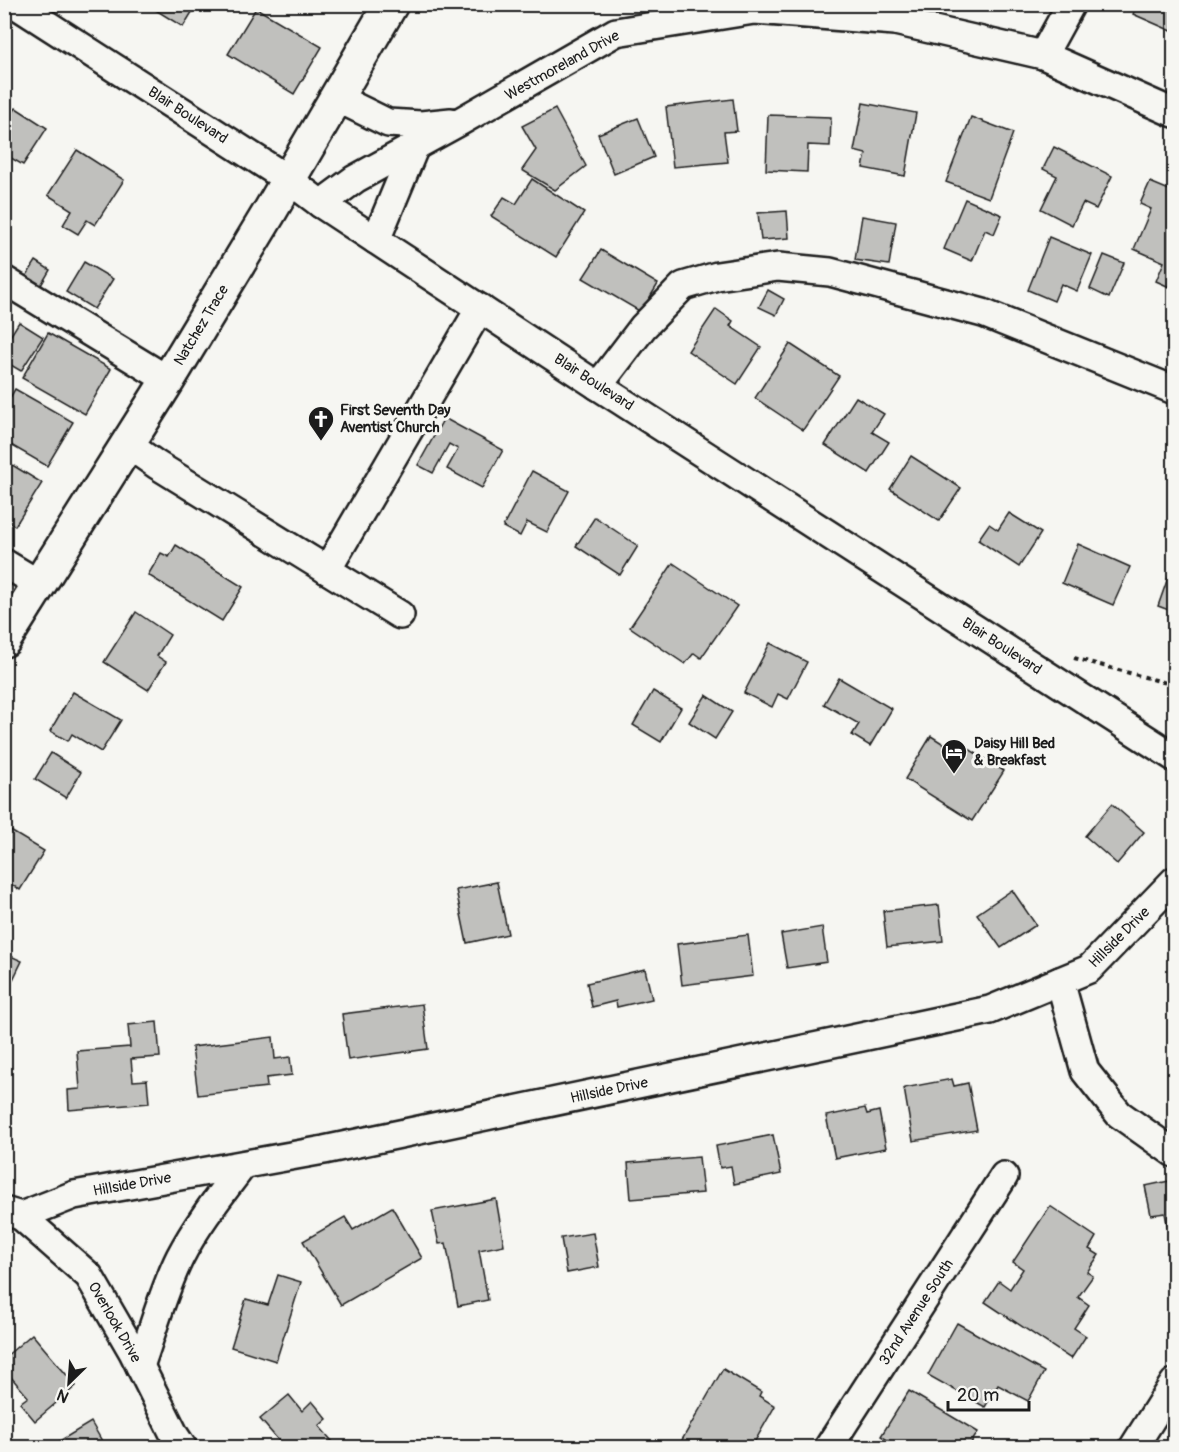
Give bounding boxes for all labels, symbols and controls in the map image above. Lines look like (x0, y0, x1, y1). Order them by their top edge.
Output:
street label: Westmoreland Drive (502, 26, 623, 105)
street label: Blair Boulevard (144, 83, 231, 148)
street label: Natchez Trace (170, 281, 233, 369)
street label: Blair Boulevard (550, 350, 637, 415)
place label: First Seventh Day Aventist Church (340, 401, 451, 437)
church icon: First Seventh Day Aventist Church (306, 404, 336, 442)
street label: Blair Boulevard (958, 614, 1045, 679)
place label: Daisy Hill Bed & Breakfast (974, 734, 1055, 770)
hotel icon: Daisy Hill Bed & Breakfast (939, 737, 969, 775)
street label: Hillside Drive (1085, 902, 1154, 972)
street label: Hillside Drive (569, 1073, 650, 1108)
street label: Hillside Drive (92, 1168, 173, 1201)
street label: 32nd Avenue South (875, 1256, 958, 1369)
street label: Overlook Drive (84, 1278, 146, 1367)
north arrow (39, 1353, 99, 1413)
scale bar (948, 1374, 1029, 1412)
text: N (54, 1384, 72, 1407)
text: 20 m (957, 1384, 999, 1407)

